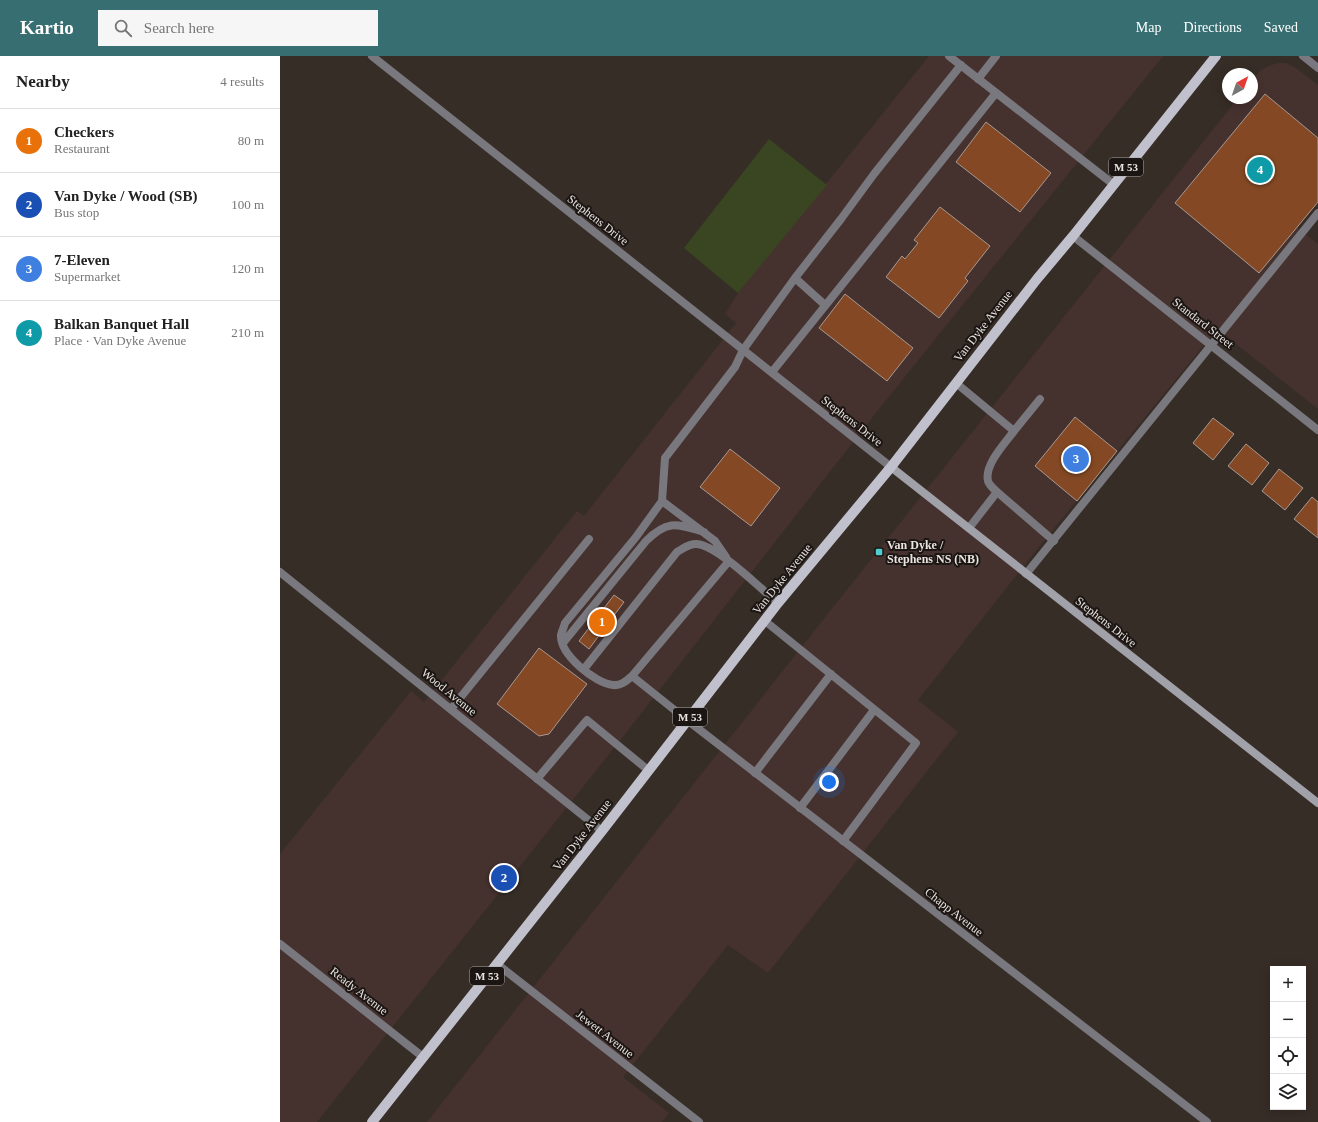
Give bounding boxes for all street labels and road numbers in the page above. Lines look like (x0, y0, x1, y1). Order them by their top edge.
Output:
road number: M 53 (1109, 158, 1143, 176)
street label: Stephens Drive (565, 192, 631, 248)
street label: Van Dyke Avenue (951, 288, 1015, 364)
street label: Standard Street (1170, 295, 1237, 352)
street label: Stephens Drive (819, 393, 885, 449)
street label: Van Dyke Avenue (749, 541, 815, 617)
street label: Stephens Drive (1073, 594, 1139, 650)
street label: Wood Avenue (419, 665, 479, 719)
road number: M 53 (673, 708, 707, 726)
street label: Van Dyke Avenue (550, 797, 614, 873)
street label: Chapp Avenue (922, 885, 986, 939)
street label: Ready Avenue (327, 964, 391, 1018)
road number: M 53 (470, 967, 504, 985)
street label: Jewett Avenue (573, 1007, 637, 1061)

